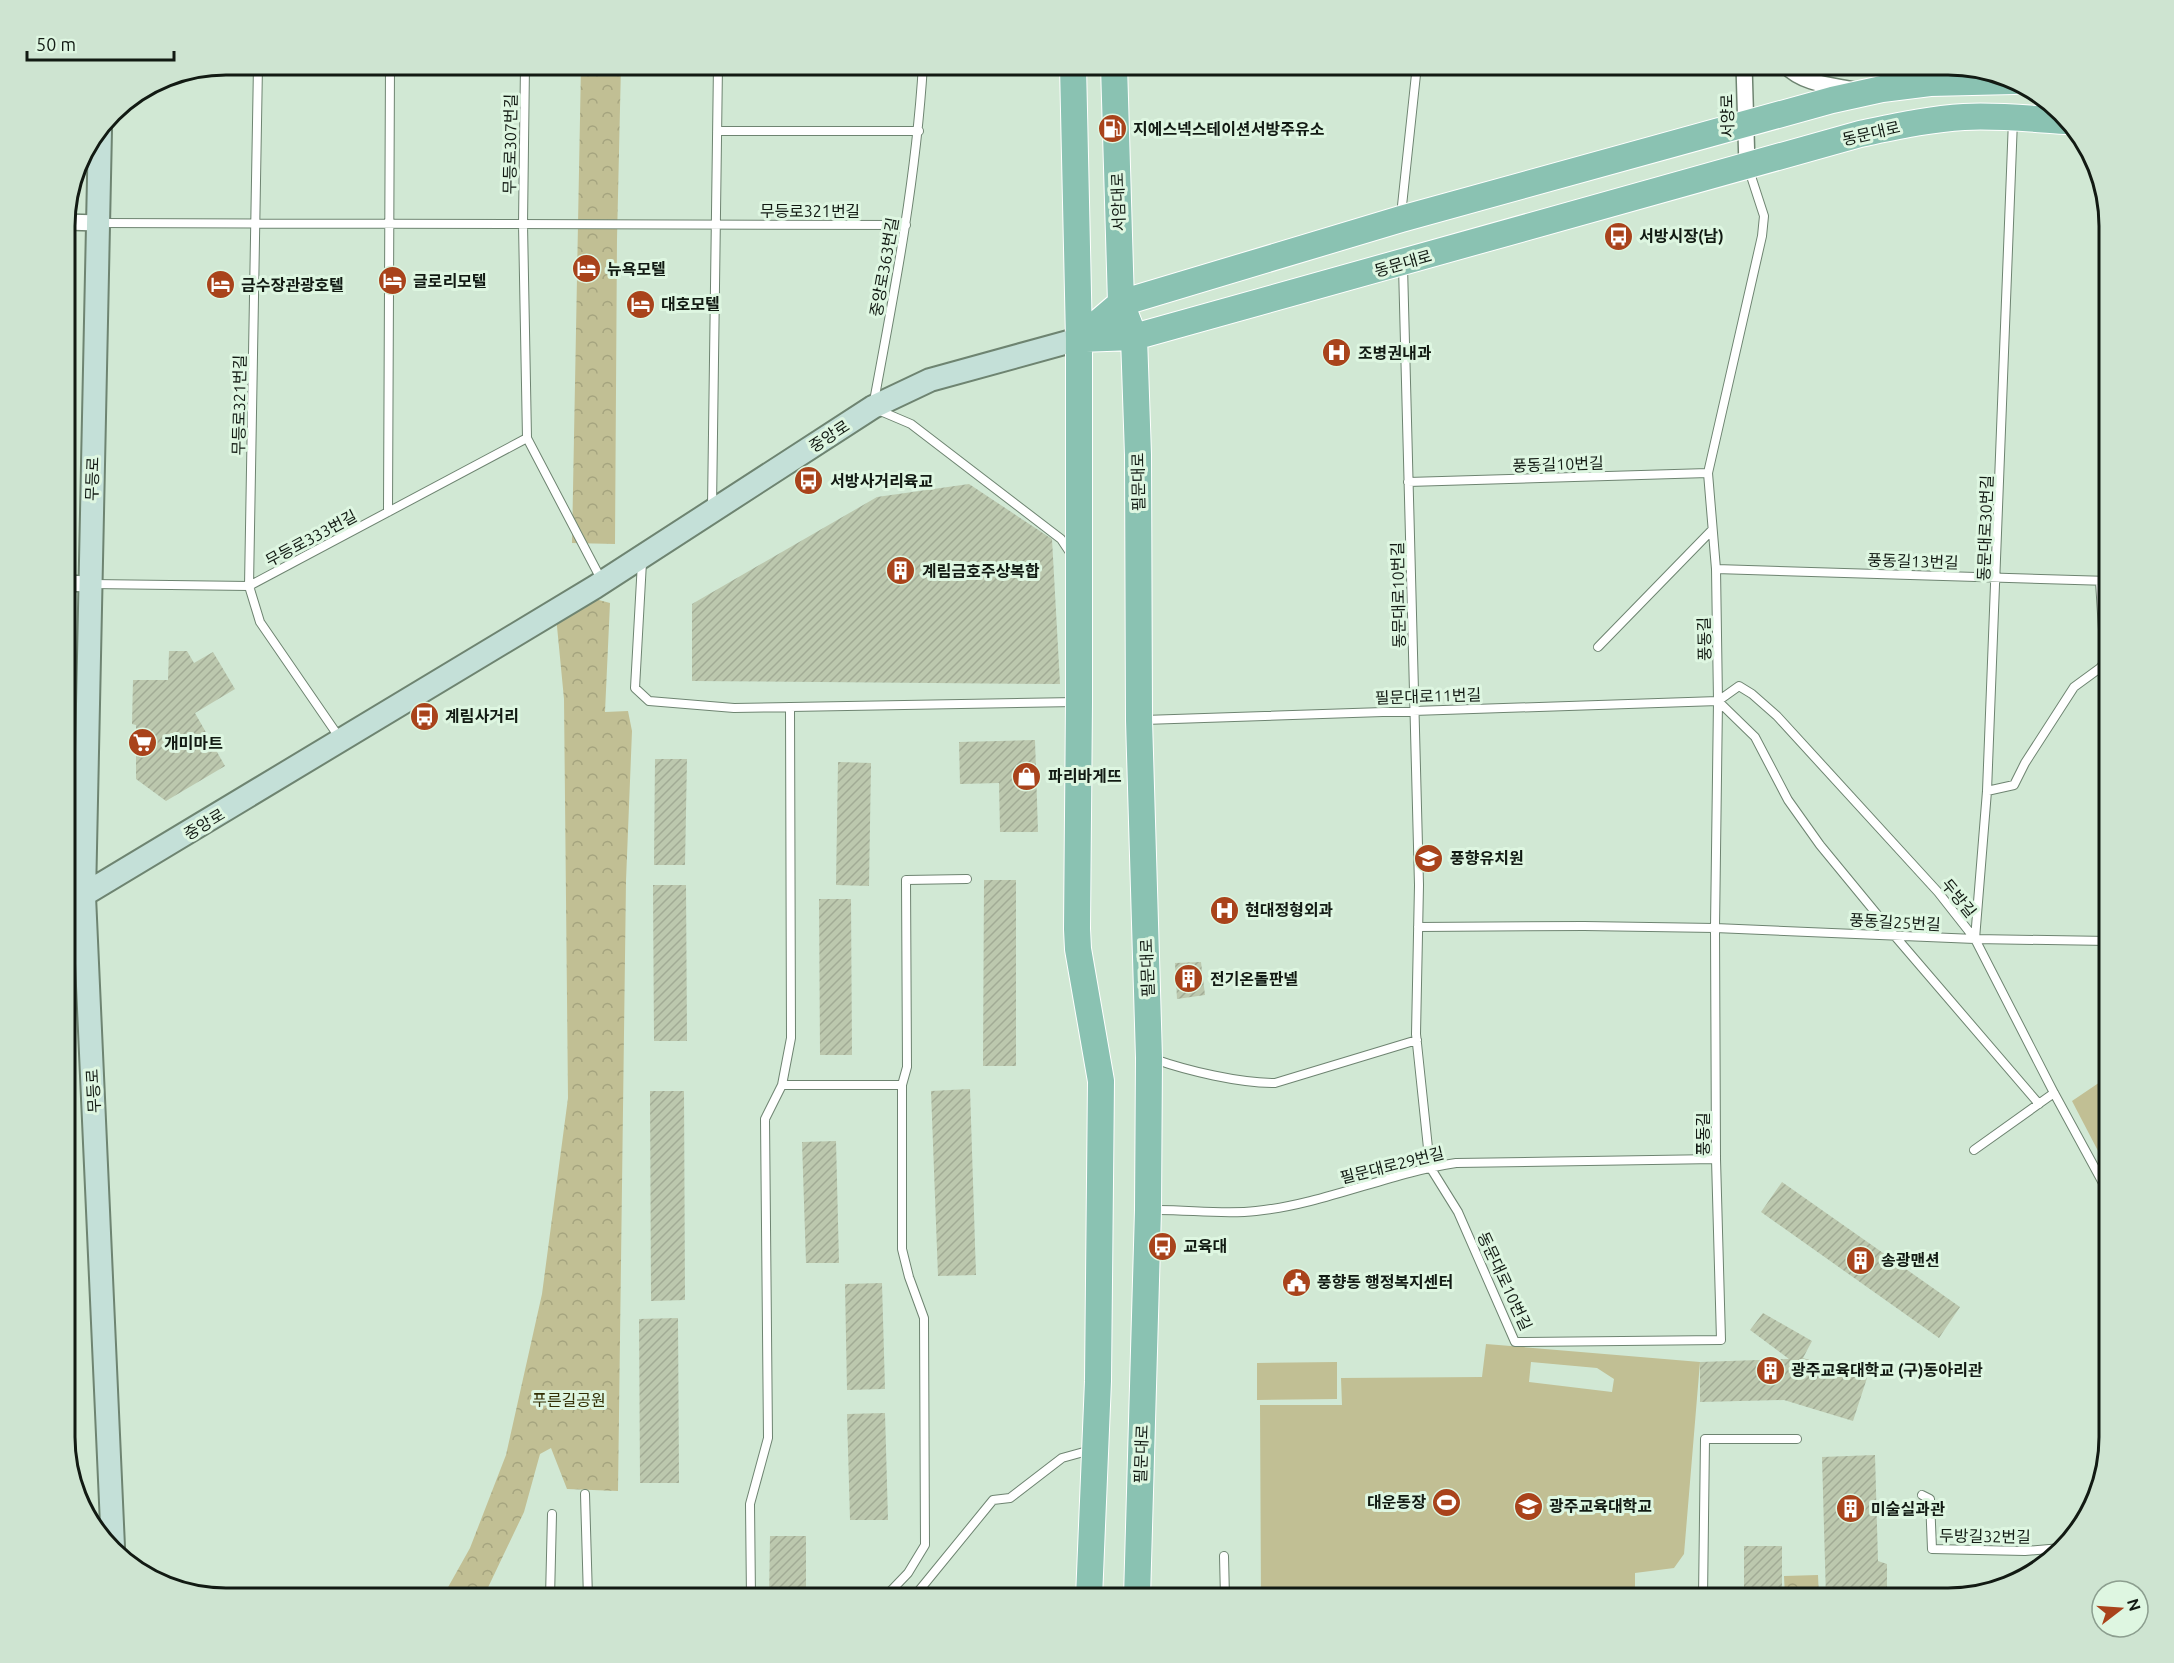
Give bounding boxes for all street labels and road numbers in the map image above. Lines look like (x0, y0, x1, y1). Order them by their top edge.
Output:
street label: 서양로 (1718, 93, 1736, 138)
street label: 무등로307번길 (500, 94, 520, 194)
street label: 동문대로 (1840, 118, 1902, 148)
street label: 서암대로 (1108, 172, 1128, 232)
street label: 무등로321번길 (760, 202, 860, 220)
street label: 중앙로363번길 (866, 216, 902, 318)
street label: 동문대로 (1372, 246, 1434, 280)
street label: 무등로321번길 (229, 355, 249, 455)
street label: 중앙로 (806, 416, 853, 456)
street label: 필문대로 (1128, 452, 1148, 512)
street label: 풍동길10번길 (1512, 453, 1604, 475)
street label: 무등로 (82, 456, 102, 501)
street label: 동문대로30번길 (1974, 475, 1996, 581)
street label: 무등로333번길 (262, 506, 360, 570)
street label: 동문대로10번길 (1388, 542, 1408, 648)
street label: 풍동길13번길 (1867, 550, 1959, 572)
street label: 풍동길 (1695, 617, 1713, 661)
street label: 필문대로11번길 (1375, 685, 1481, 707)
street label: 중앙로 (180, 805, 228, 843)
street label: 두방길 (1938, 875, 1980, 921)
street label: 풍동길25번길 (1849, 911, 1941, 933)
street label: 필문대로 (1137, 938, 1157, 998)
street label: 무등로 (83, 1068, 103, 1114)
street label: 풍동길 (1694, 1112, 1712, 1156)
street label: 필문대로29번길 (1338, 1143, 1446, 1187)
street label: 동문대로10번길 (1474, 1229, 1536, 1333)
street label: 필문대로 (1131, 1424, 1151, 1484)
street label: 두방길32번길 (1939, 1526, 2031, 1546)

